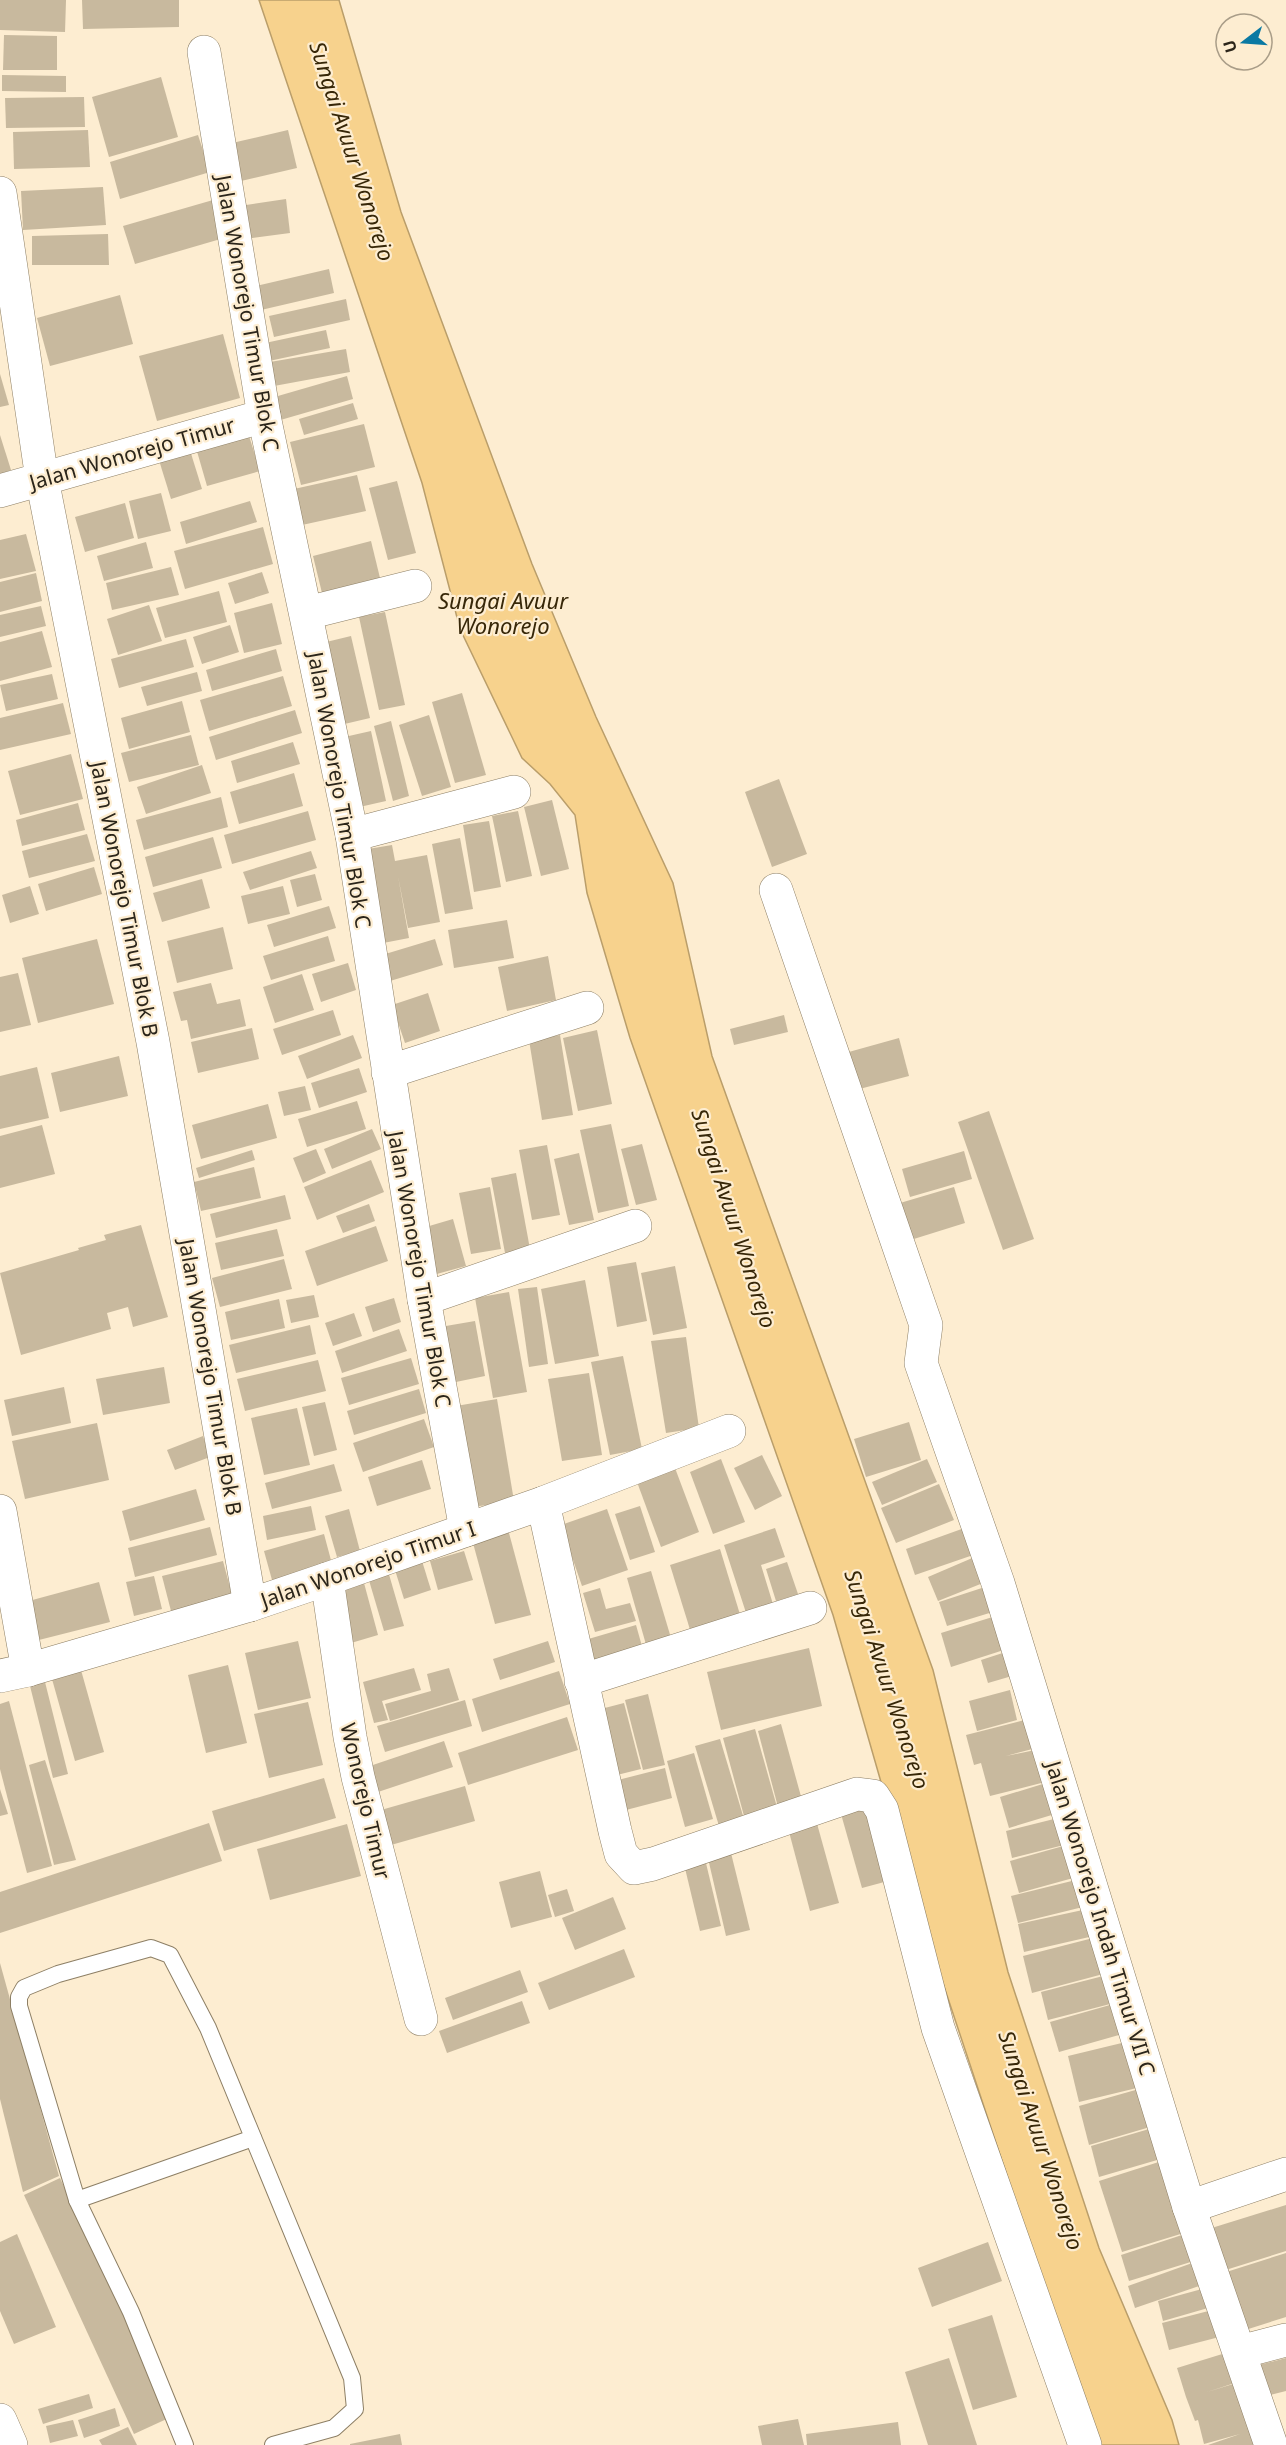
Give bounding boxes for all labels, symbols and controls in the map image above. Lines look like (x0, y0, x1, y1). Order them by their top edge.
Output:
north arrow (1214, 12, 1274, 72)
water label: Sungai Avuur Wonorejo (303, 37, 403, 265)
text: U (1217, 37, 1242, 55)
street label: Jalan Wonorejo Timur Blok C (210, 171, 286, 453)
street label: Jalan Wonorejo Timur (24, 410, 238, 496)
water label: Sungai Avuur Wonorejo (438, 585, 569, 640)
street label: Jalan Wonorejo Timur Blok C (302, 648, 378, 930)
street label: Jalan Wonorejo Timur Blok B (84, 757, 165, 1039)
water label: Sungai Avuur Wonorejo (685, 1104, 785, 1332)
street label: Jalan Wonorejo Timur Blok C (382, 1127, 458, 1409)
street label: Jalan Wonorejo Timur Blok B (173, 1235, 249, 1517)
street label: Jalan Wonorejo Timur I (255, 1514, 479, 1615)
water label: Sungai Avuur Wonorejo (838, 1565, 938, 1793)
street label: Wonorejo Timur (334, 1720, 398, 1882)
street label: Jalan Wonorejo Indah Timur VII C (1039, 1756, 1162, 2078)
water label: Sungai Avuur Wonorejo (992, 2026, 1092, 2254)

